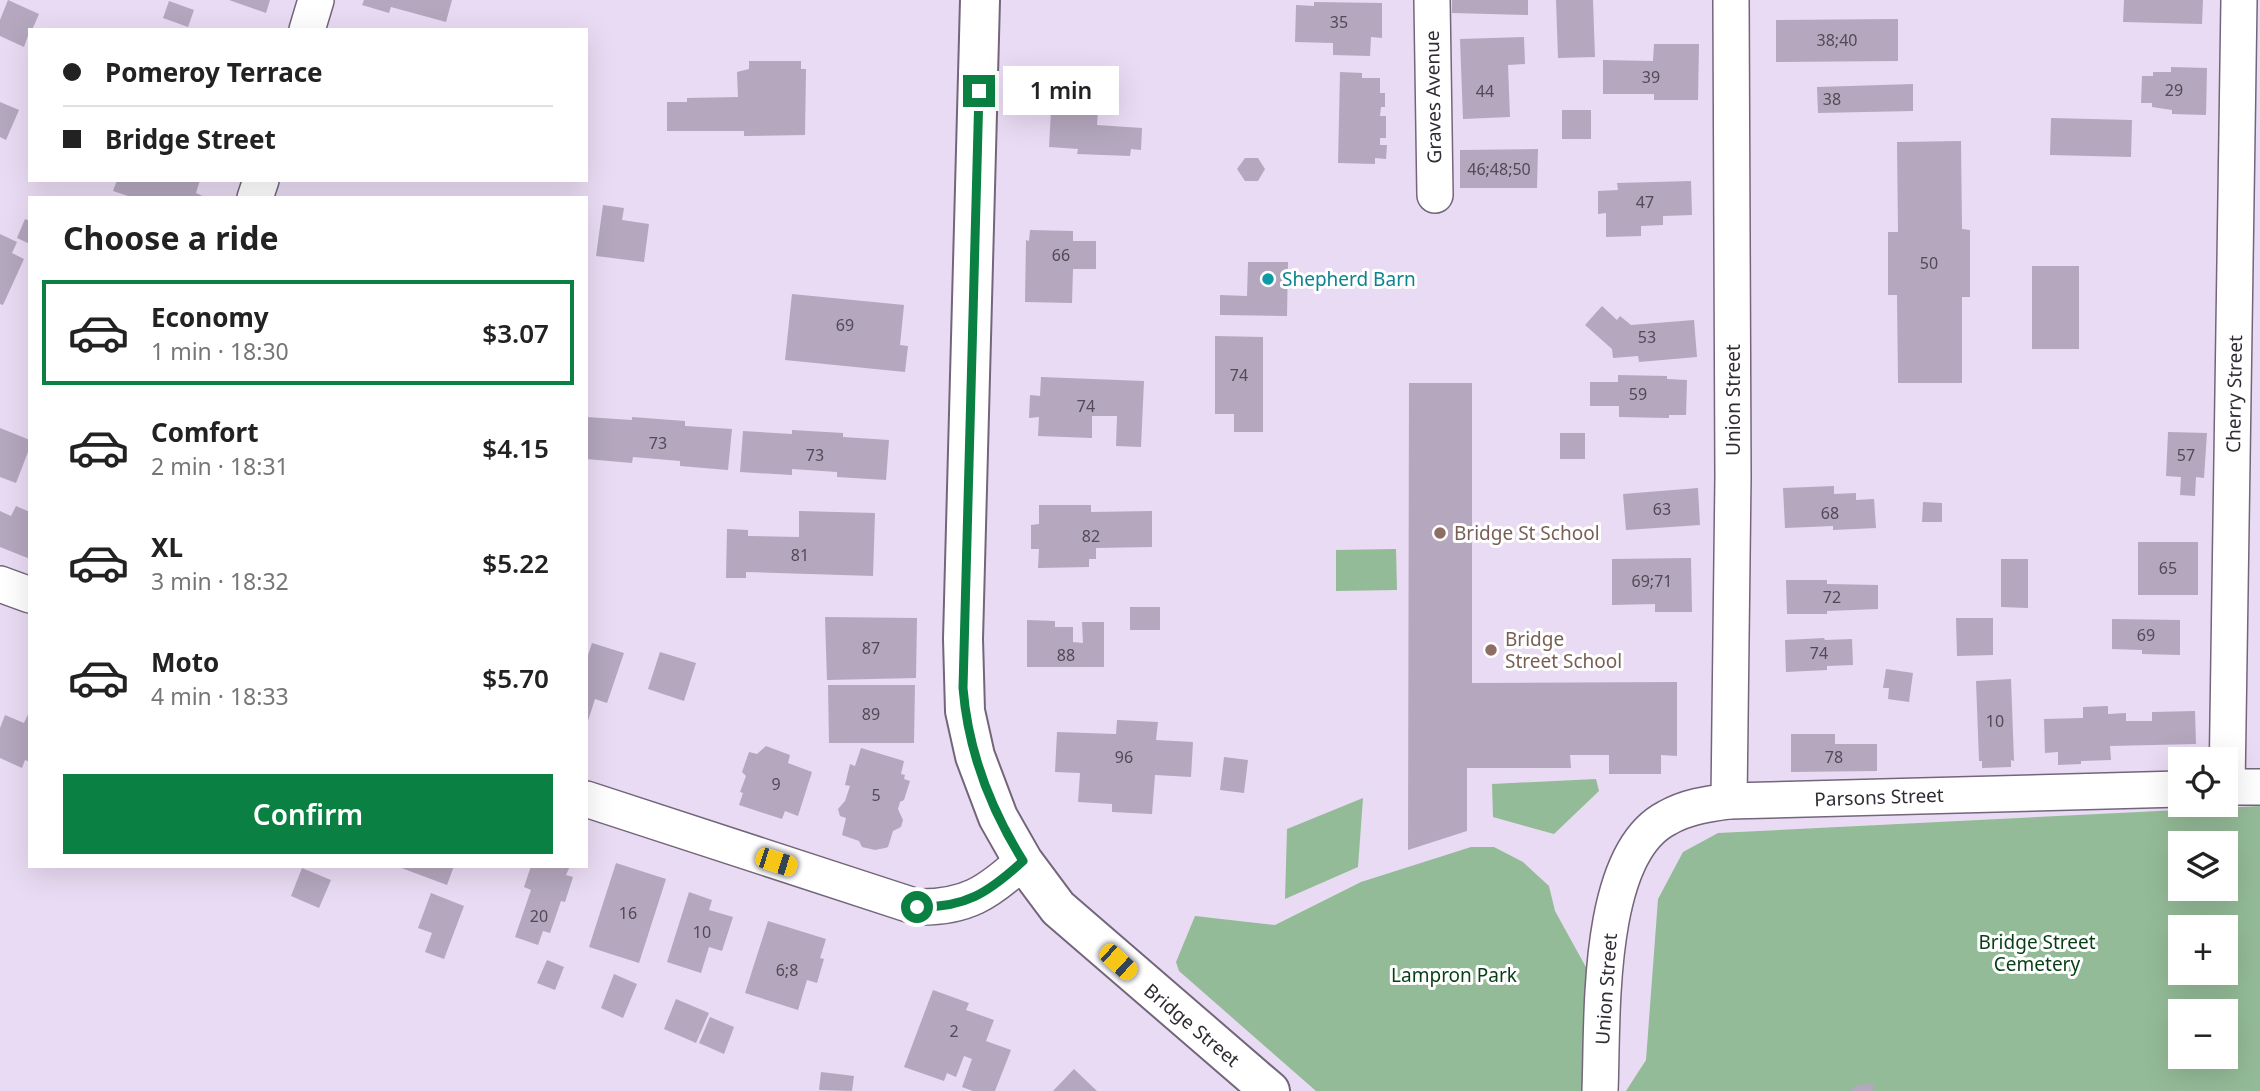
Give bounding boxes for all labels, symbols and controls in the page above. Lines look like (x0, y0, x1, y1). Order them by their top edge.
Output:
house number: 35 (1330, 11, 1348, 33)
house number: 38;40 (1817, 29, 1857, 51)
street label: Graves Avenue (1419, 30, 1447, 164)
text: Pomeroy Terrace (105, 54, 323, 90)
callout: 1 min (1004, 66, 1119, 116)
house number: 39 (1642, 66, 1660, 88)
text: 1 min (1030, 74, 1092, 106)
route end (963, 75, 995, 107)
house number: 29 (2165, 79, 2183, 101)
house number: 44 (1476, 80, 1494, 102)
house number: 38 (1823, 88, 1841, 110)
text: Bridge Street (105, 121, 276, 157)
house number: 46;48;50 (1467, 158, 1531, 180)
house number: 47 (1636, 191, 1654, 213)
text: Choose a ride (63, 216, 279, 259)
house number: 66 (1052, 244, 1070, 266)
house number: 50 (1920, 252, 1938, 274)
place label: Shepherd Barn (1282, 266, 1416, 292)
marker: Shepherd Barn (1260, 271, 1276, 287)
text: Economy (151, 299, 269, 335)
icon: car (67, 301, 130, 364)
house number: 69 (836, 314, 854, 336)
text: $3.07 (482, 315, 549, 351)
house number: 53 (1638, 326, 1656, 348)
text: 1 min · 18:30 (151, 335, 289, 367)
street label: Cherry Street (2220, 335, 2248, 453)
street label: Union Street (1720, 344, 1746, 456)
house number: 74 (1230, 364, 1248, 386)
house number: 59 (1629, 383, 1647, 405)
house number: 74 (1077, 395, 1095, 417)
text: Comfort (151, 414, 259, 450)
icon: car (67, 416, 130, 479)
text: $4.15 (482, 430, 549, 466)
house number: 73 (649, 432, 667, 454)
house number: 73 (806, 444, 824, 466)
house number: 57 (2177, 444, 2195, 466)
text: 2 min · 18:31 (151, 450, 289, 482)
house number: 63 (1653, 498, 1671, 520)
house number: 68 (1821, 502, 1839, 524)
place label: Bridge St School (1454, 520, 1600, 546)
house number: 82 (1082, 525, 1100, 547)
marker: Bridge St School (1432, 525, 1448, 541)
text: XL (151, 529, 183, 565)
icon: car (67, 531, 130, 594)
house number: 81 (791, 544, 809, 566)
text: $5.22 (482, 545, 549, 581)
house number: 65 (2159, 557, 2177, 579)
text: 3 min · 18:32 (151, 565, 289, 597)
house number: 69;71 (1632, 570, 1672, 592)
house number: 72 (1823, 586, 1841, 608)
house number: 69 (2137, 624, 2155, 646)
place label: Bridge Street School (1505, 626, 1622, 674)
house number: 87 (862, 637, 880, 659)
marker: Bridge Street School (1483, 642, 1499, 658)
house number: 74 (1810, 642, 1828, 664)
text: Moto (151, 644, 219, 680)
house number: 88 (1057, 644, 1075, 666)
icon: car (67, 646, 130, 709)
text: $5.70 (482, 660, 549, 696)
text: 4 min · 18:33 (151, 680, 289, 712)
house number: 89 (862, 703, 880, 725)
house number: 10 (1986, 710, 2004, 732)
house number: 96 (1115, 746, 1133, 768)
house number: 78 (1825, 746, 1843, 768)
map controls (2168, 747, 2238, 1069)
button: locate (2168, 747, 2238, 817)
house number: 9 (771, 773, 781, 795)
button: Confirm (63, 774, 553, 854)
street label: Parsons Street (1814, 782, 1944, 812)
house number: 5 (871, 784, 881, 806)
button: layers (2168, 831, 2238, 901)
car (753, 846, 800, 878)
route start (901, 891, 933, 923)
house number: 16 (619, 902, 637, 924)
house number: 20 (530, 905, 548, 927)
button: + (2168, 915, 2238, 985)
house number: 10 (693, 921, 711, 943)
park label: Bridge Street Cemetery (1978, 929, 2096, 977)
street label: Union Street (1589, 932, 1623, 1046)
car (1096, 940, 1141, 984)
house number: 6;8 (776, 959, 798, 981)
park label: Lampron Park (1391, 962, 1517, 988)
street label: Bridge Street (1139, 977, 1245, 1073)
button: − (2168, 999, 2238, 1069)
house number: 2 (949, 1020, 959, 1042)

